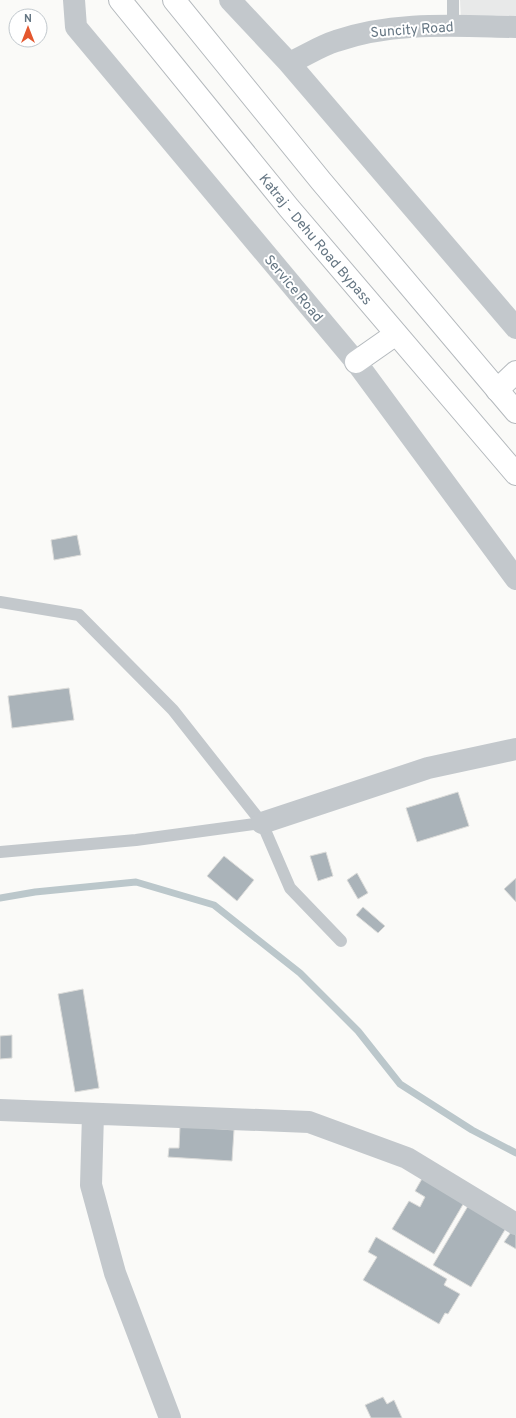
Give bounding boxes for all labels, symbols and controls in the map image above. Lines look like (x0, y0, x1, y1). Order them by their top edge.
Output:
north arrow (8, 8, 48, 48)
text: N (24, 12, 32, 26)
street label: Suncity Road (370, 19, 454, 42)
street label: Katraj - Dehu Road Bypass (255, 171, 375, 309)
street label: Service Road (260, 252, 326, 326)

